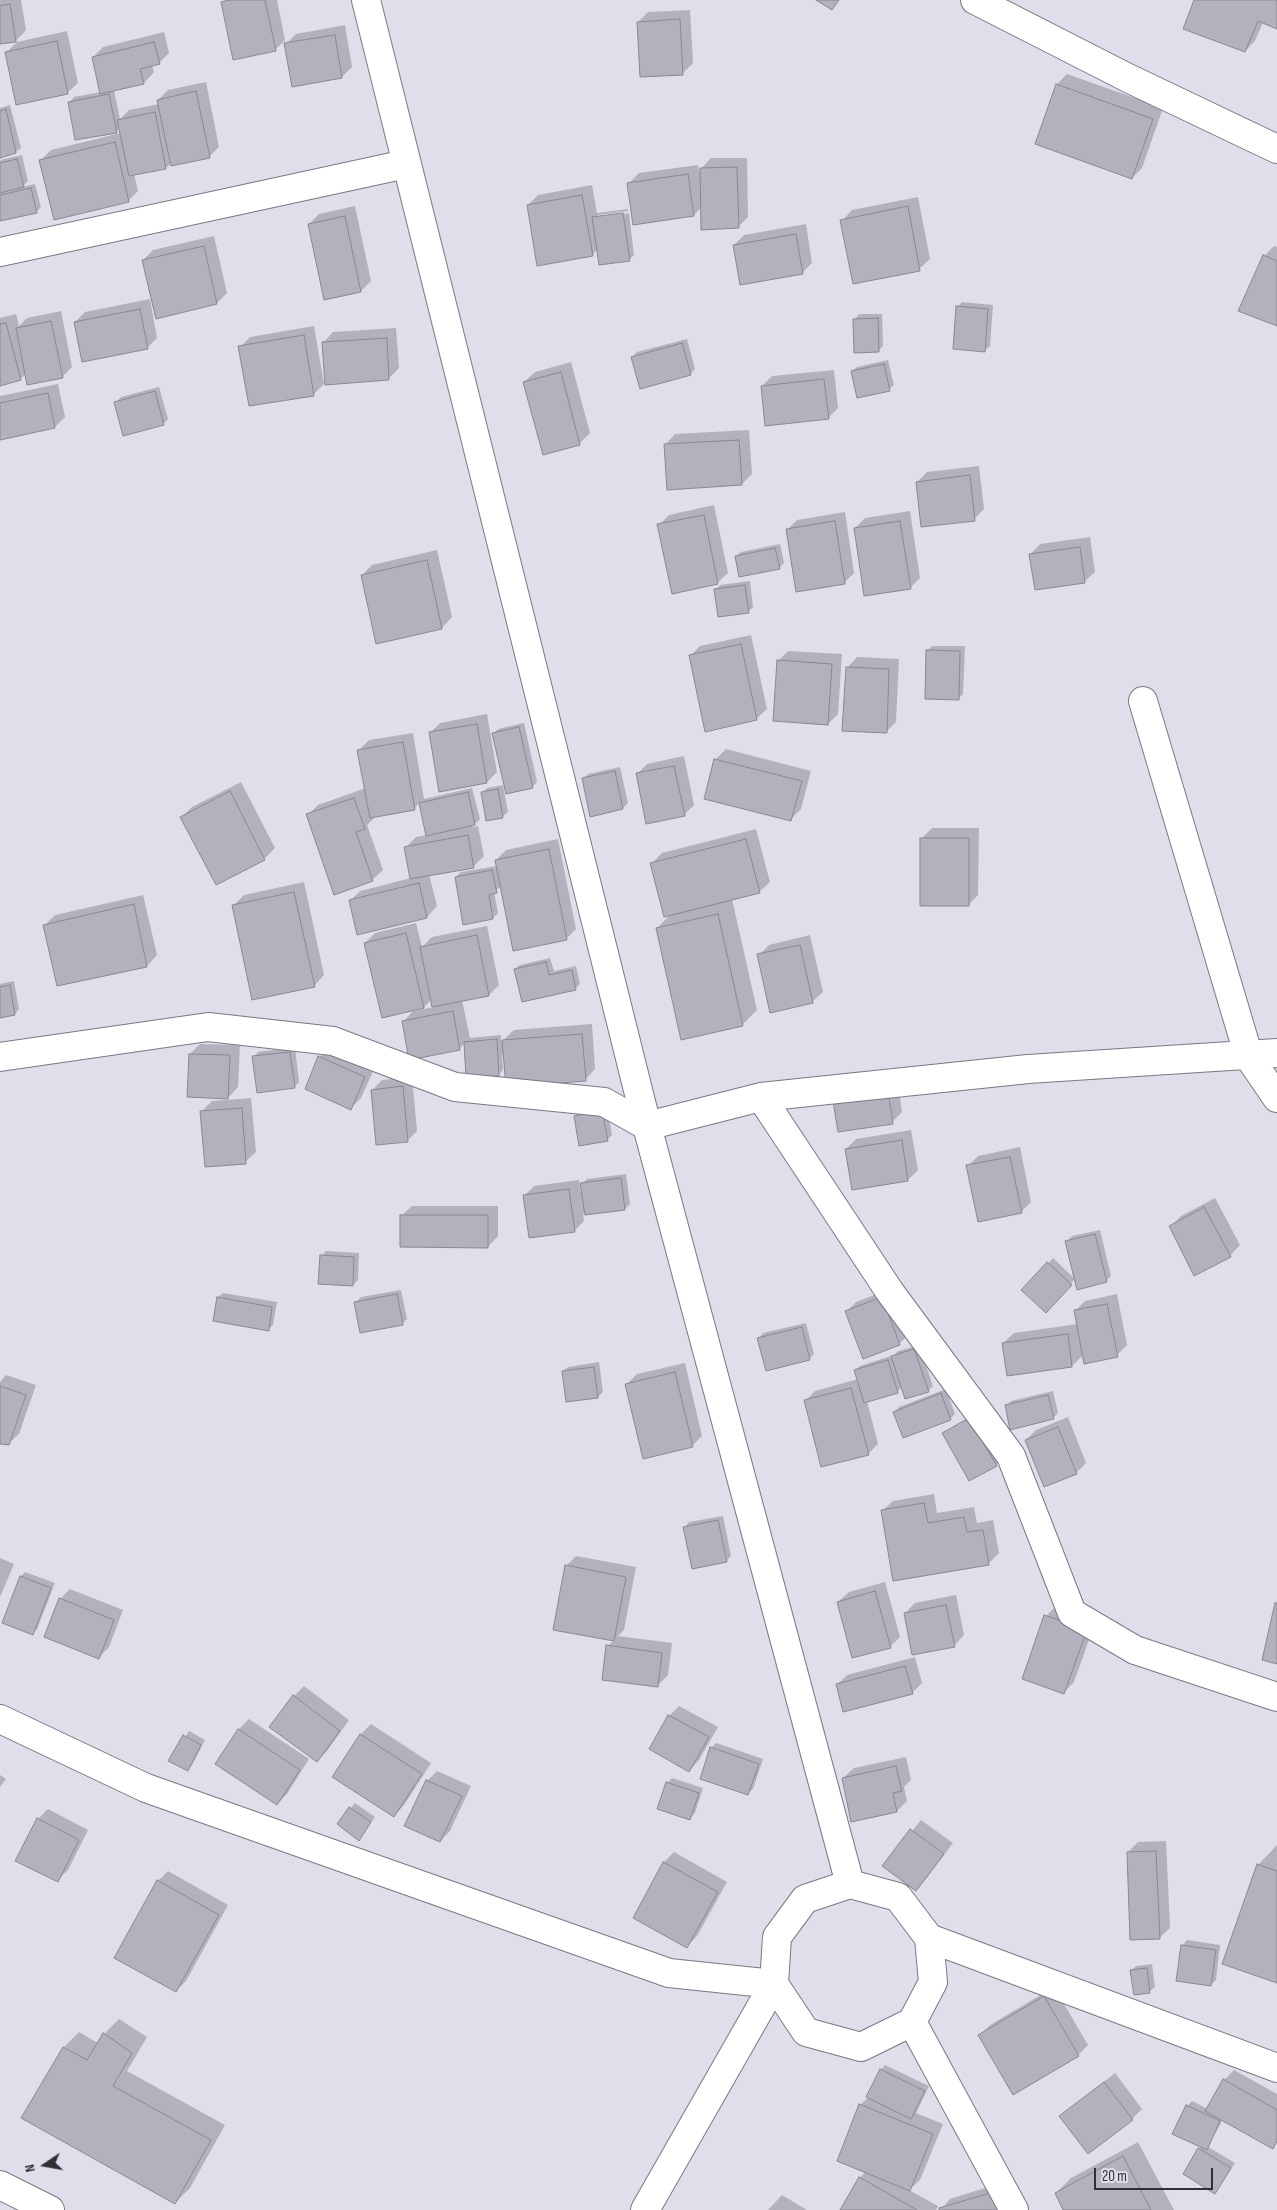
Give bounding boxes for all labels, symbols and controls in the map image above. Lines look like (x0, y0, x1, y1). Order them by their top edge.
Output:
north arrow (20, 2140, 70, 2190)
scale bar (1097, 2158, 1216, 2190)
text: N (21, 2163, 39, 2174)
text: 20 m (1102, 2167, 1127, 2186)

